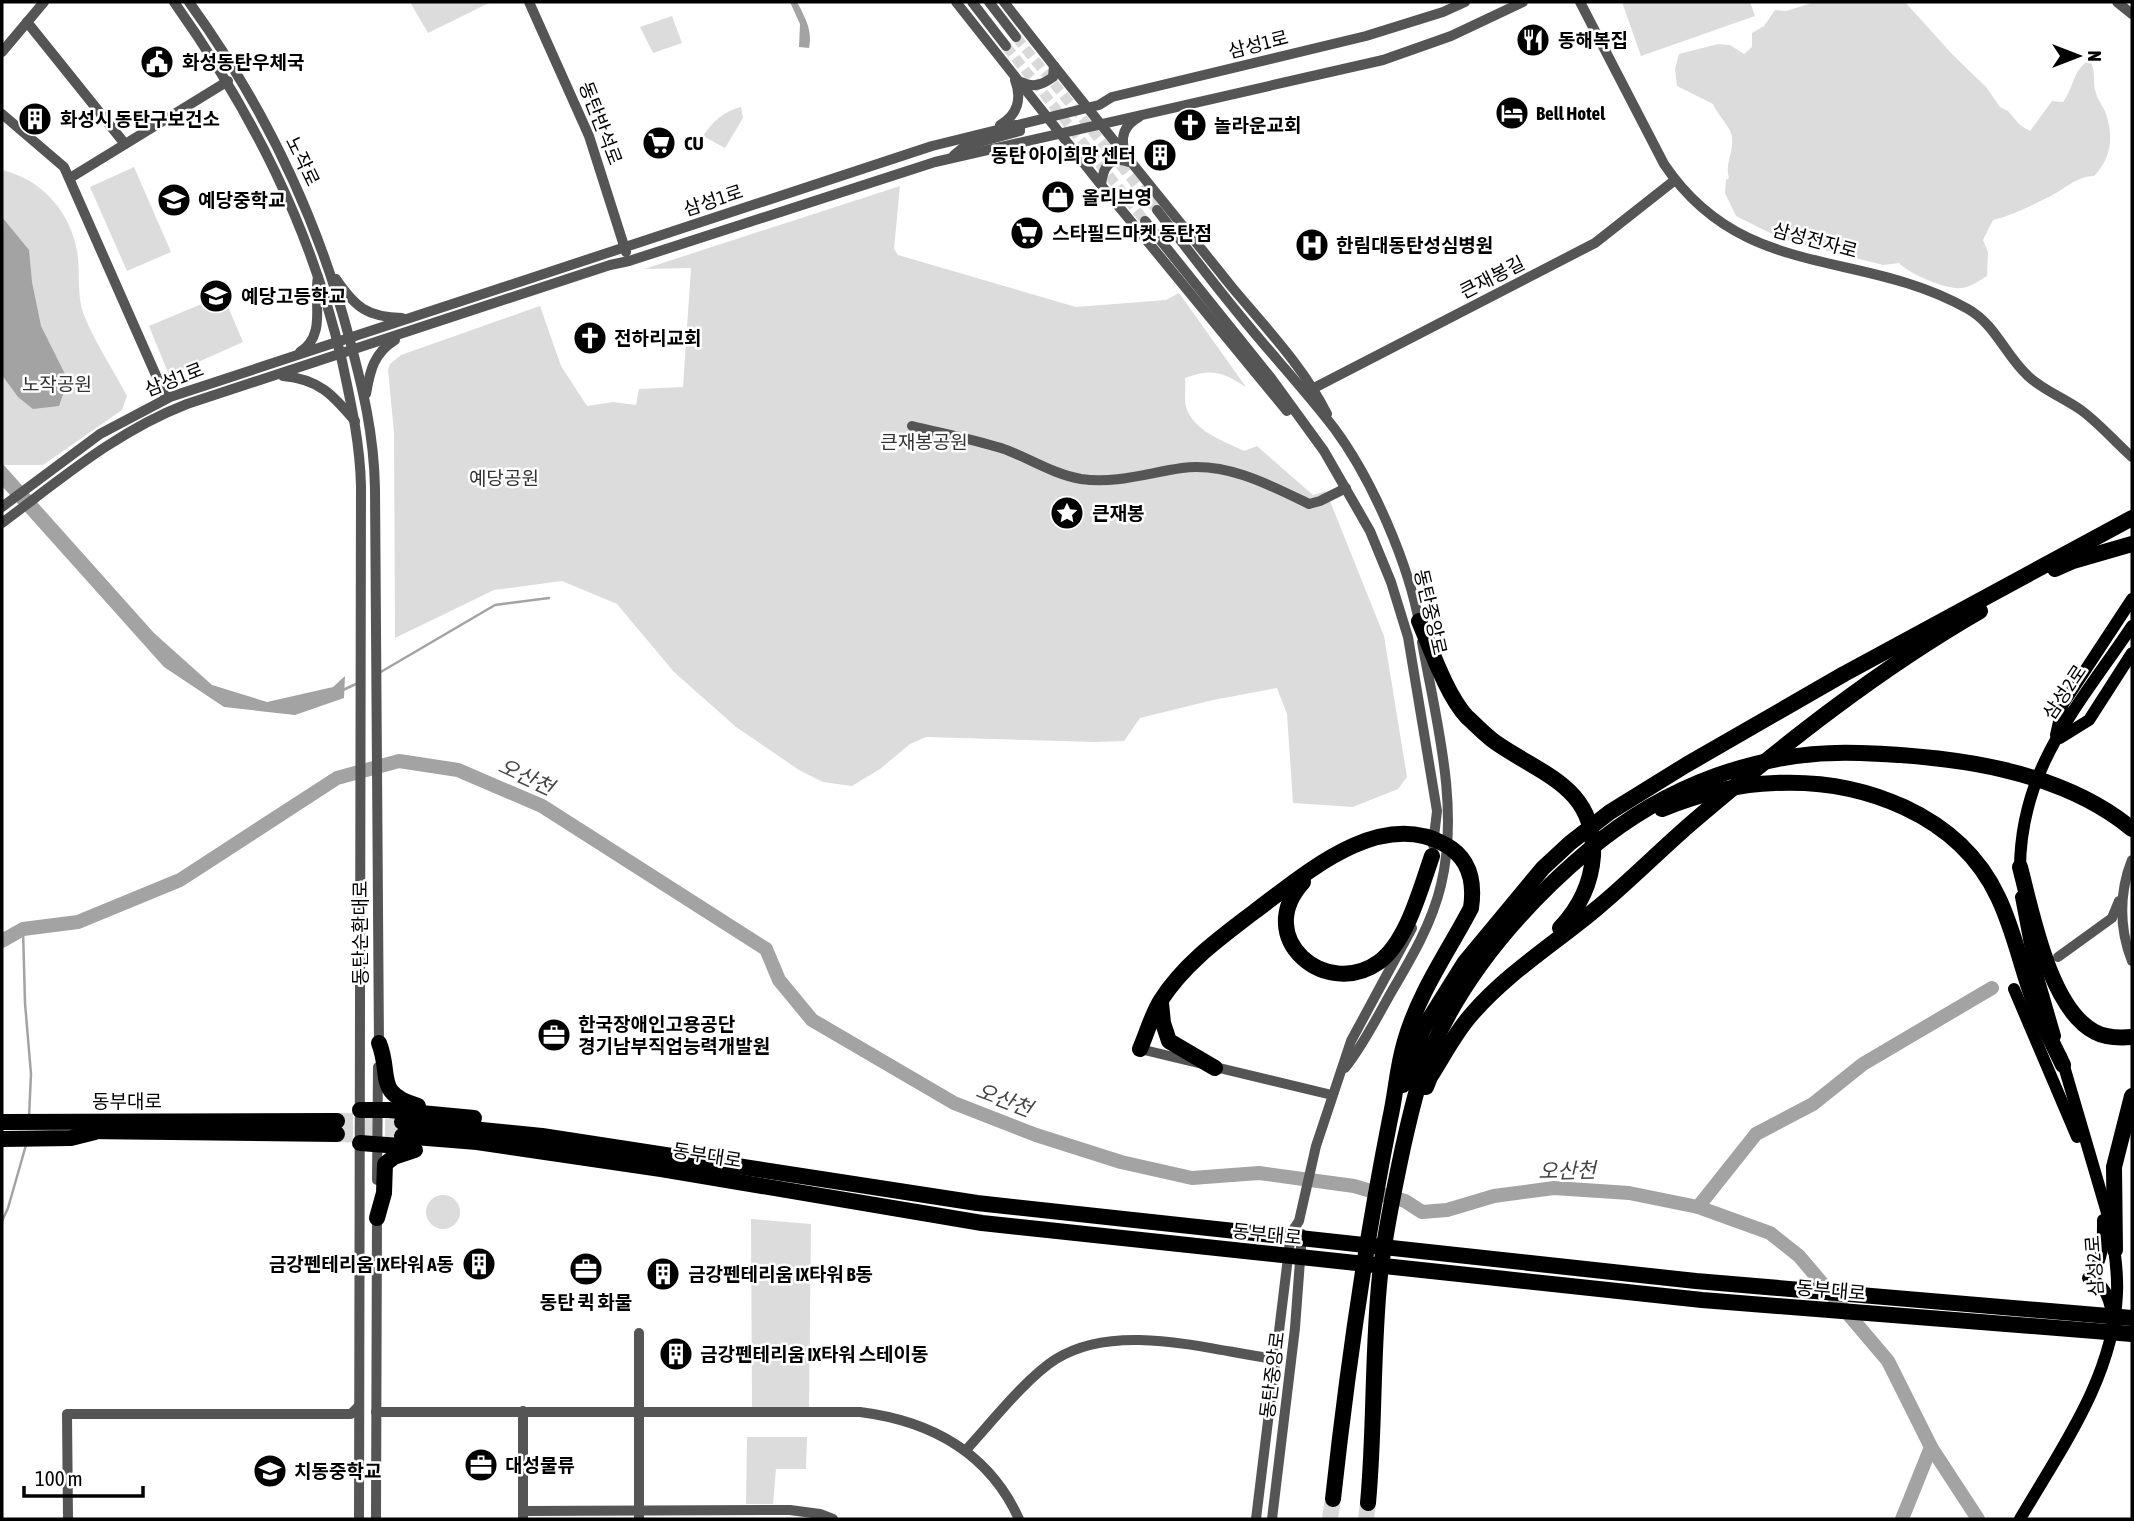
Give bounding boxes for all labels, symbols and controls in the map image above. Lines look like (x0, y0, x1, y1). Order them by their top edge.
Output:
restaurant icon: 동해복집 (1514, 21, 1552, 59)
north arrow (2043, 21, 2113, 91)
street label: 삼성1로 (1226, 26, 1290, 62)
place label: 동해복집 (1558, 29, 1628, 51)
public building icon: 화성동탄우체국 (138, 43, 176, 81)
text: N (2084, 50, 2106, 62)
place label: 화성동탄우체국 (182, 51, 304, 73)
street label: 동탄반석로 (575, 78, 627, 168)
hotel icon: Bell Hotel (1493, 94, 1531, 132)
building icon: 화성시 동탄구보건소 (16, 100, 54, 138)
place label: Bell Hotel (1536, 102, 1606, 124)
church icon: 놀라운교회 (1171, 106, 1209, 144)
place label: 화성시 동탄구보건소 (60, 108, 220, 130)
place label: 놀라운교회 (1214, 114, 1301, 136)
supermarket icon: CU (640, 124, 678, 162)
place label: CU (684, 132, 704, 154)
street label: 노작로 (282, 133, 324, 189)
building icon: 동탄 아이희망 센터 (1141, 136, 1179, 174)
place label: 동탄 아이희망 센터 (991, 144, 1136, 166)
shop icon: 올리브영 (1039, 178, 1077, 216)
street label: 삼성1로 (680, 180, 746, 220)
school or university icon: 예당중학교 (155, 181, 193, 219)
place label: 올리브영 (1082, 186, 1152, 208)
place label: 예당중학교 (198, 189, 285, 211)
supermarket icon: 스타필드마켓 동탄점 (1008, 214, 1046, 252)
street label: 삼성전자로 (1770, 218, 1860, 262)
place label: 스타필드마켓 동탄점 (1052, 222, 1212, 244)
hospital icon: 한림대동탄성심병원 (1293, 226, 1331, 264)
place label: 한림대동탄성심병원 (1336, 234, 1493, 256)
street label: 큰재봉길 (1456, 251, 1528, 303)
school or university icon: 예당고등학교 (197, 277, 235, 315)
place label: 예당고등학교 (241, 285, 346, 307)
church icon: 전하리교회 (571, 319, 609, 357)
place label: 전하리교회 (614, 327, 701, 349)
street label: 삼성1로 (141, 358, 207, 400)
park label: 노작공원 (22, 373, 92, 395)
park label: 큰재봉공원 (880, 431, 968, 453)
park label: 예당공원 (469, 467, 539, 489)
place icon: 큰재봉 (1048, 494, 1086, 532)
place label: 큰재봉 (1092, 502, 1144, 524)
street label: 동탄중앙로 (1410, 567, 1452, 657)
street label: 삼성2로 (2038, 660, 2090, 724)
water label: 오산천 (495, 753, 560, 800)
street label: 동탄순환대로 (349, 881, 371, 985)
place label: 한국장애인고용공단 경기남부직업능력개발원 (578, 1013, 770, 1057)
office icon: 한국장애인고용공단 경기남부직업능력개발원 (535, 1016, 573, 1054)
water label: 오산천 (973, 1077, 1038, 1122)
street label: 동부대로 (92, 1090, 162, 1112)
street label: 동부대로 (671, 1139, 743, 1171)
water label: 오산천 (1538, 1157, 1599, 1183)
street label: 동부대로 (1231, 1219, 1303, 1249)
street label: 삼성2로 (2081, 1235, 2107, 1297)
building icon: 금강펜테리움 IX타워 A동 (460, 1245, 498, 1283)
office icon: 동탄 퀵 화물 (567, 1250, 605, 1288)
place label: 금강펜테리움 IX타워 A동 (269, 1253, 454, 1275)
building icon: 금강펜테리움 IX타워 B동 (644, 1255, 682, 1293)
place label: 금강펜테리움 IX타워 B동 (688, 1263, 873, 1285)
street label: 동부대로 (1795, 1276, 1867, 1304)
place label: 동탄 퀵 화물 (540, 1291, 632, 1313)
street label: 동탄중앙로 (1256, 1330, 1288, 1420)
building icon: 금강펜테리움 IX타워 스테이동 (657, 1335, 695, 1373)
place label: 금강펜테리움 IX타워 스테이동 (700, 1343, 928, 1365)
office icon: 대성물류 (462, 1446, 500, 1484)
school or university icon: 치동중학교 (251, 1452, 289, 1490)
scale bar (24, 1454, 144, 1498)
place label: 대성물류 (505, 1454, 575, 1476)
place label: 치동중학교 (294, 1460, 381, 1482)
text: 100 m (35, 1466, 83, 1490)

